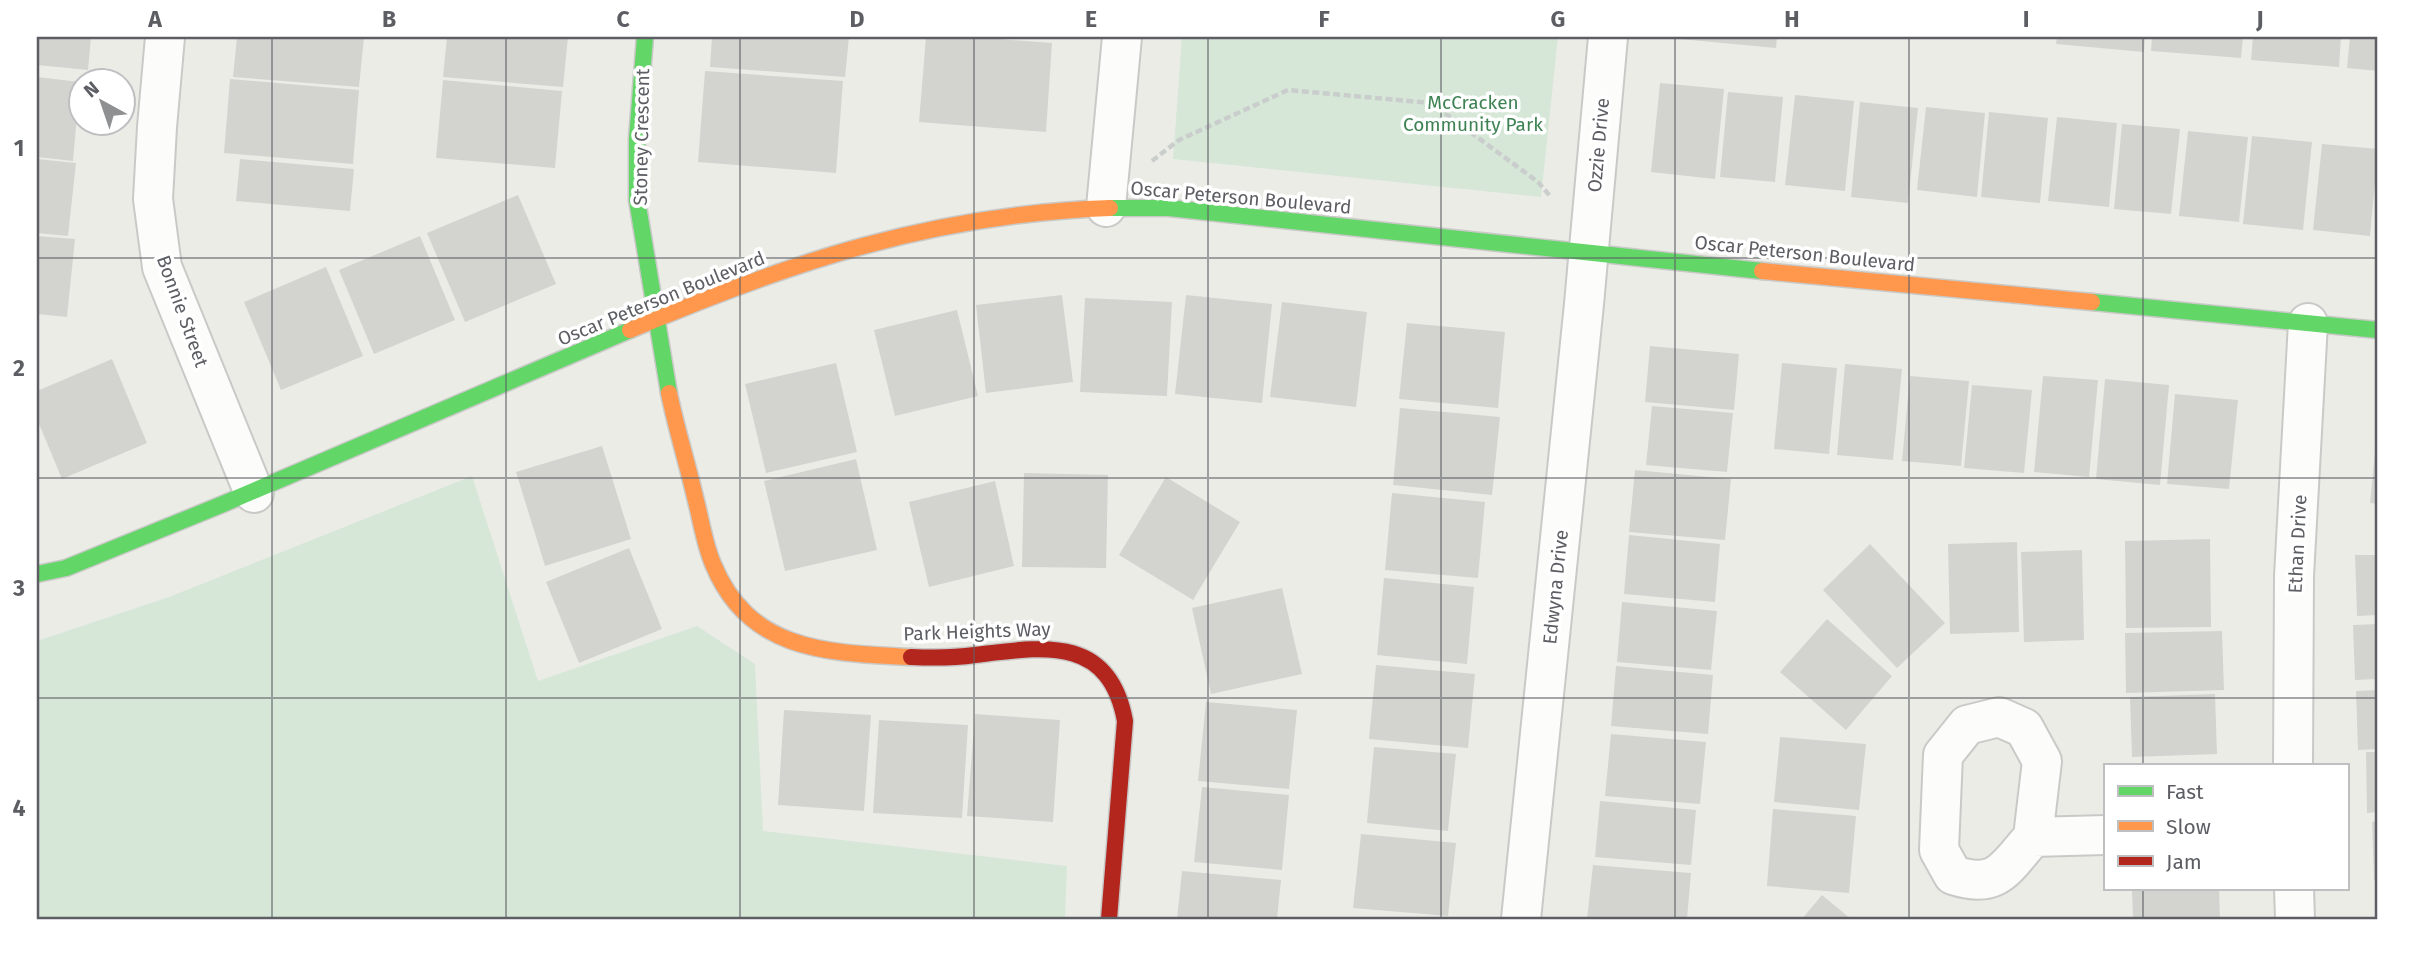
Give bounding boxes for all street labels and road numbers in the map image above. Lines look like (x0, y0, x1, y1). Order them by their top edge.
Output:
street label: Stoney Crescent (629, 68, 654, 206)
street label: Ozzie Drive (1583, 97, 1614, 193)
street label: Oscar Peterson Boulevard (1130, 176, 1352, 219)
street label: Oscar Peterson Boulevard (1694, 230, 1916, 277)
street label: Oscar Peterson Boulevard (554, 246, 768, 351)
street label: Bonnie Street (152, 252, 213, 370)
street label: Ethan Drive (2283, 494, 2312, 594)
street label: Edwyna Drive (1538, 529, 1573, 646)
street label: Park Heights Way (903, 617, 1052, 646)

